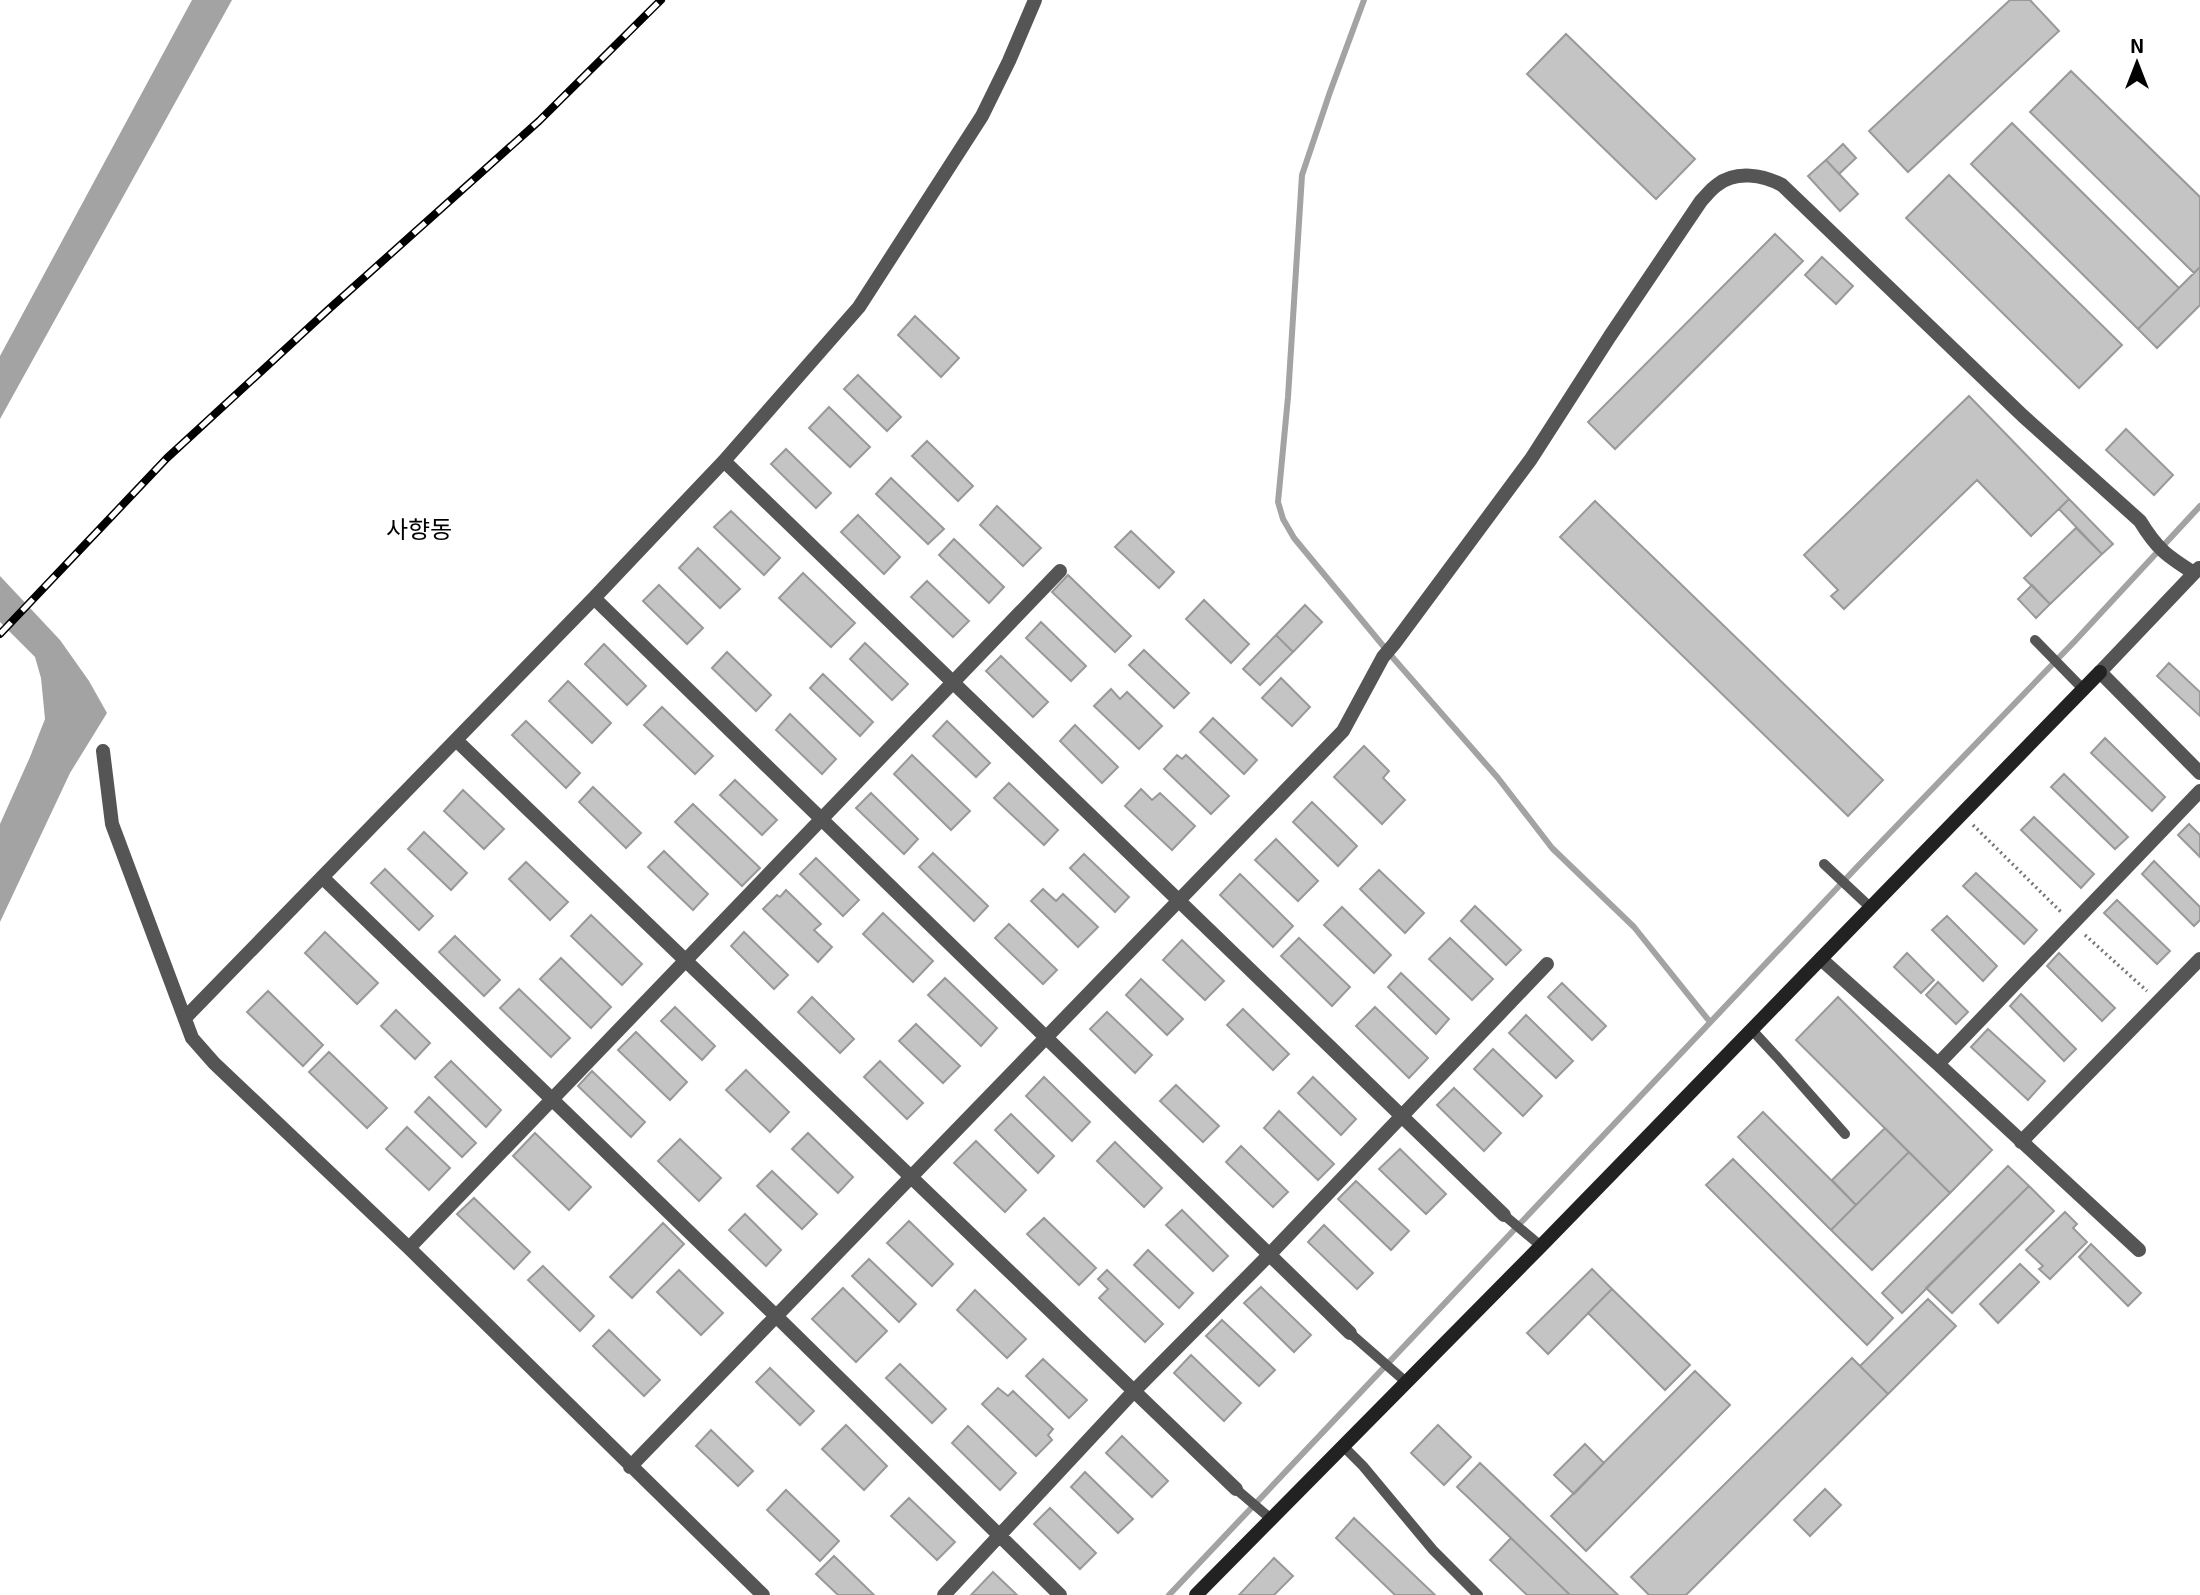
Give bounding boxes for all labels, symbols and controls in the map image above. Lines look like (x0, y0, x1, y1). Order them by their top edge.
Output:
north arrow (2102, 28, 2172, 98)
text: N (2130, 34, 2144, 57)
district label: 사향동 (386, 514, 452, 543)

